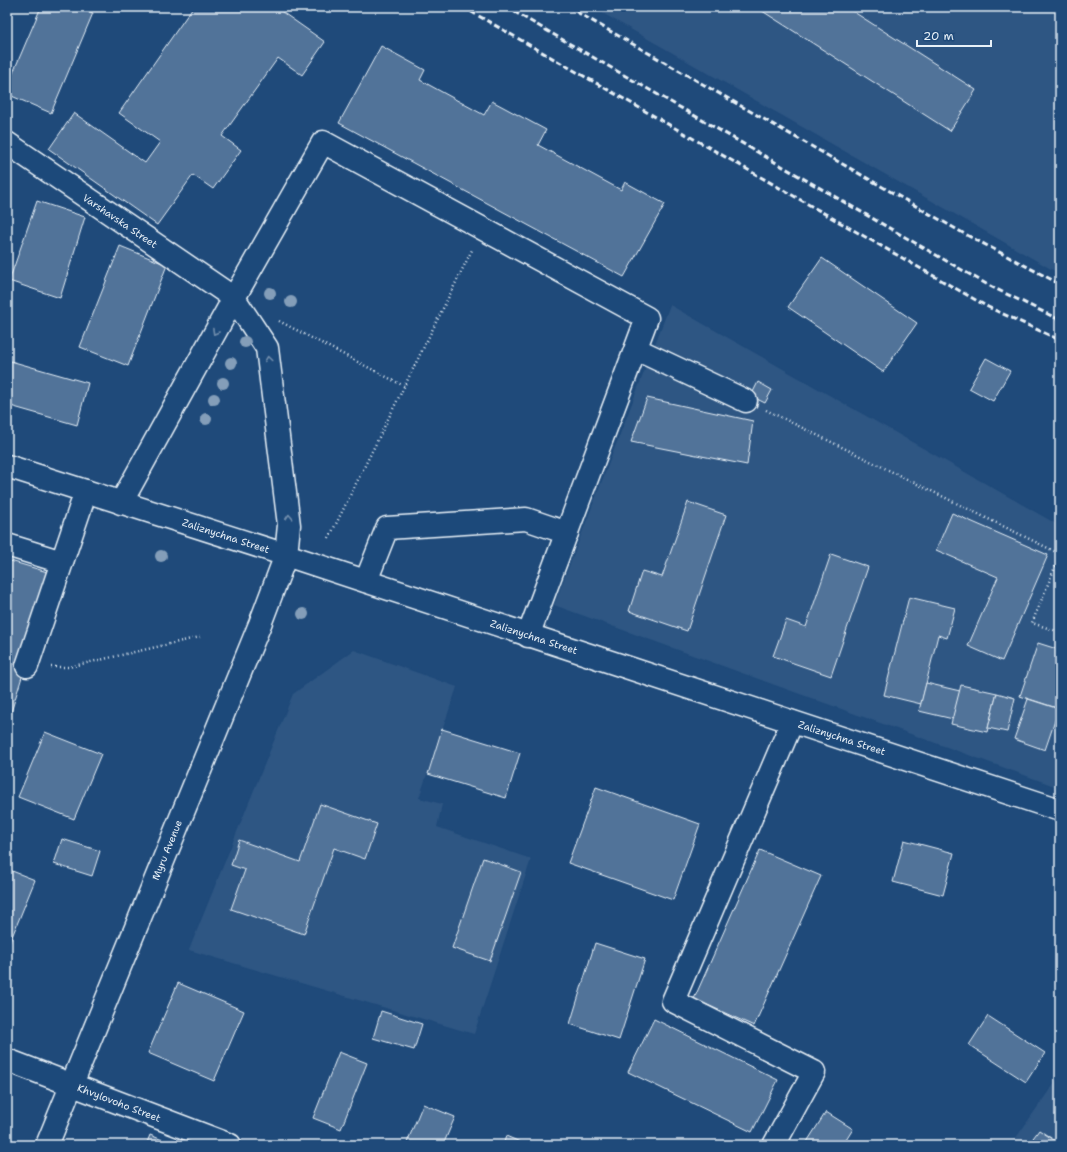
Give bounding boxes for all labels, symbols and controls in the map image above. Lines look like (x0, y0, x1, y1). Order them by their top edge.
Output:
scale bar (917, 22, 991, 48)
text: 20 m (923, 28, 954, 44)
street label: Varshavska Street (80, 191, 160, 251)
one-way arrow (213, 328, 220, 335)
one-way arrow (264, 356, 273, 362)
one-way arrow (285, 514, 293, 520)
street label: Zaliznychna Street (181, 516, 271, 556)
street label: Zaliznychna Street (489, 617, 579, 657)
street label: Zaliznychna Street (797, 718, 887, 758)
street label: Myru Avenue (149, 818, 185, 882)
street label: Khvylovoho Street (75, 1081, 163, 1125)

